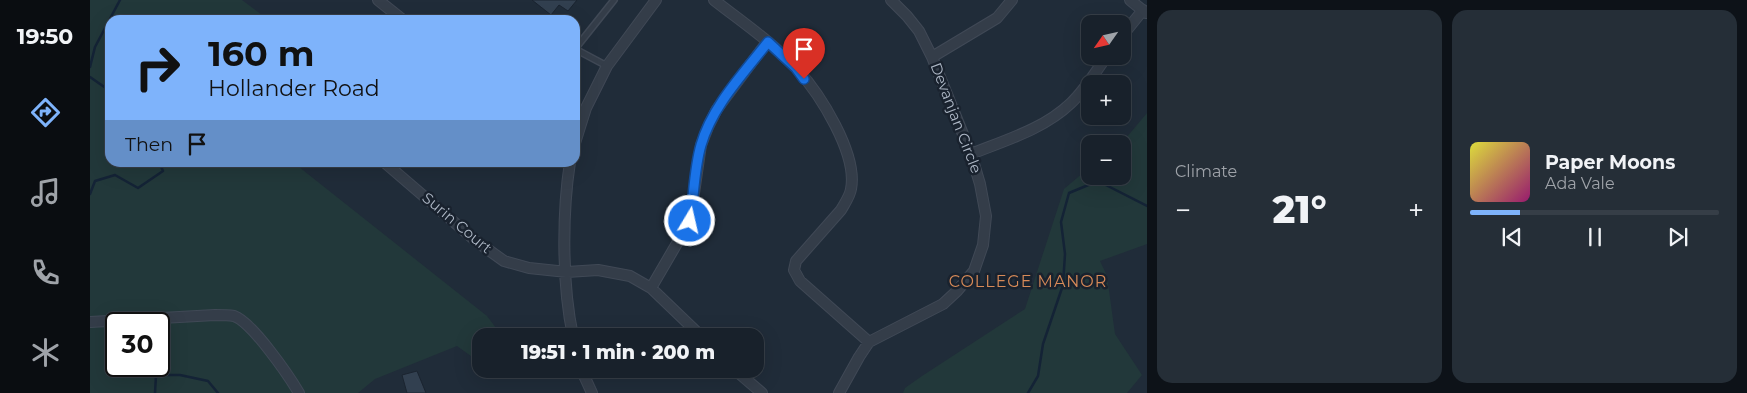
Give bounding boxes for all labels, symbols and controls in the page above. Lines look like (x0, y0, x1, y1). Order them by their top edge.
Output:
north arrow (1081, 15, 1131, 65)
map controls (1081, 15, 1131, 185)
text: 19:50 (17, 23, 73, 50)
pin (783, 28, 825, 79)
text: 160 m (208, 32, 314, 75)
icon: right (125, 35, 190, 100)
icon: arrive (790, 35, 818, 63)
street label: Devanjan Circle (927, 60, 986, 176)
text: Hollander Road (208, 75, 380, 102)
button: + (1081, 75, 1131, 125)
icon: directions (28, 95, 63, 130)
icon: arrive (183, 130, 211, 158)
text: Then (125, 133, 173, 156)
button: − (1081, 135, 1131, 185)
text: Paper Moons (1545, 151, 1675, 174)
text: Climate (1175, 162, 1237, 181)
text: Ada Vale (1545, 174, 1615, 193)
icon: music (28, 175, 63, 210)
text: 21° (1273, 186, 1327, 233)
street label: Surin Court (418, 188, 496, 257)
text: − (1175, 193, 1191, 227)
text: + (1408, 193, 1424, 227)
position arrow (663, 194, 715, 246)
icon: previous (1498, 223, 1526, 251)
icon: pause (1581, 223, 1609, 251)
icon: next (1664, 223, 1692, 251)
icon: phone (28, 255, 63, 290)
district label: COLLEGE MANOR (949, 272, 1107, 291)
speed limit sign: 30 (105, 312, 170, 377)
icon: climate (28, 335, 63, 370)
text: 19:51 · 1 min · 200 m (521, 341, 715, 364)

